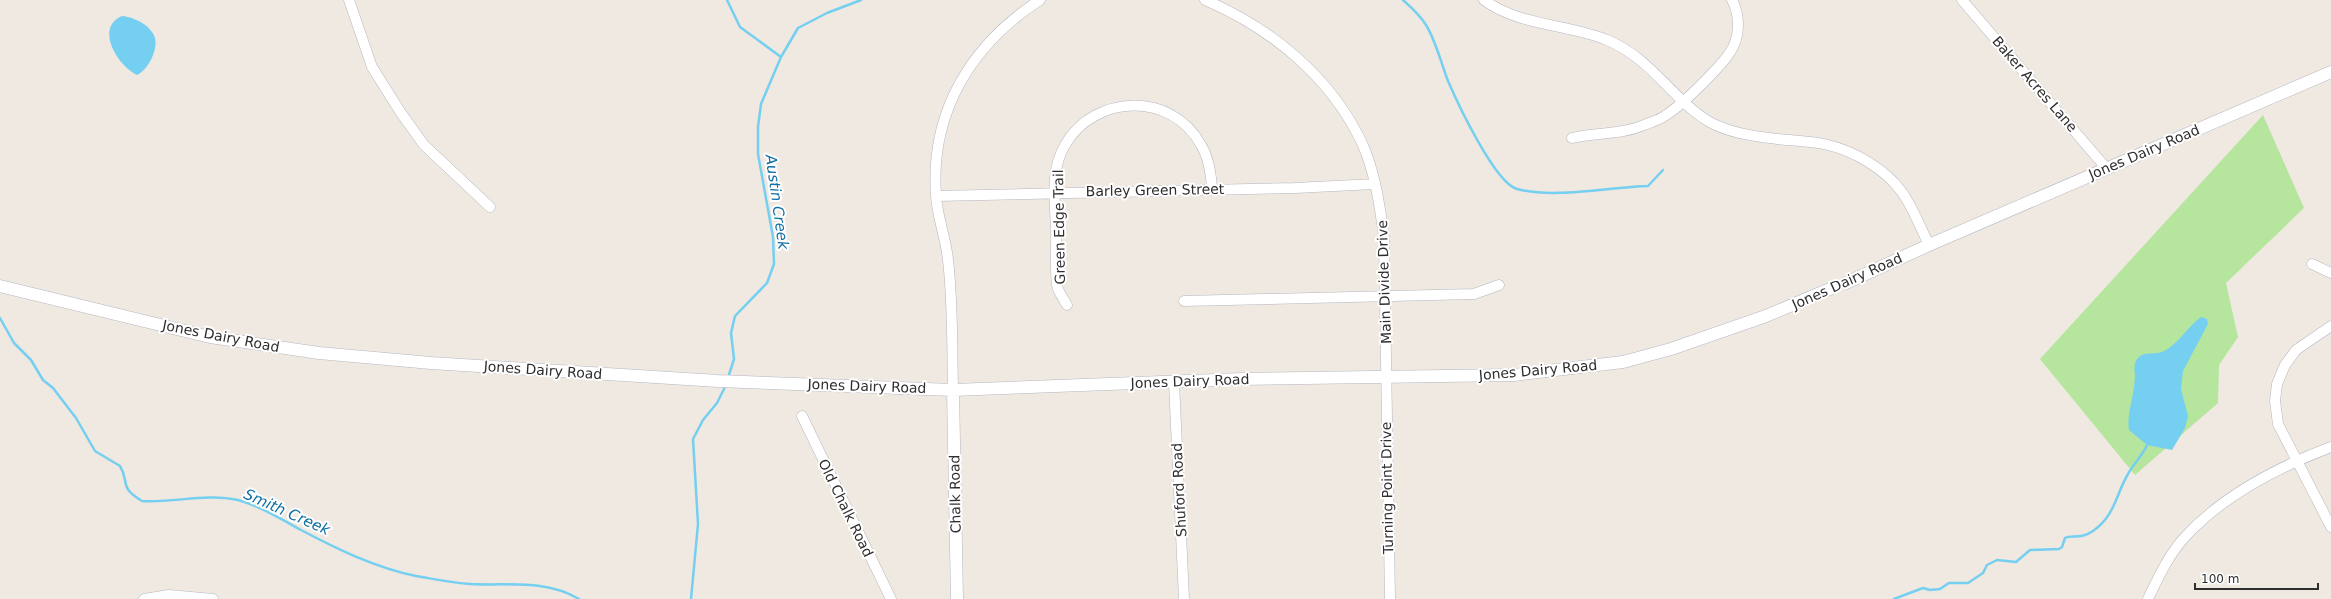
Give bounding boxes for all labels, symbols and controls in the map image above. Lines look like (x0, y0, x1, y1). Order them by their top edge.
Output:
street label: Baker Acres Lane (1989, 33, 2081, 135)
street label: Jones Dairy Road (2085, 121, 2202, 183)
water label: Austin Creek (761, 152, 793, 252)
street label: Green Edge Trail (1050, 169, 1068, 285)
street label: Barley Green Street (1086, 181, 1225, 199)
street label: Main Divide Drive (1374, 220, 1394, 344)
street label: Jones Dairy Road (1789, 250, 1905, 313)
street label: Jones Dairy Road (160, 317, 281, 355)
street label: Jones Dairy Road (1477, 357, 1598, 383)
street label: Jones Dairy Road (482, 358, 603, 382)
street label: Jones Dairy Road (1129, 371, 1250, 391)
street label: Jones Dairy Road (806, 376, 927, 396)
street label: Turning Point Drive (1378, 422, 1396, 555)
street label: Shuford Road (1169, 443, 1189, 537)
street label: Chalk Road (946, 454, 964, 534)
street label: Old Chalk Road (815, 456, 877, 560)
water label: Smith Creek (241, 485, 334, 540)
scale bar (2195, 565, 2318, 591)
text: 100 m (2201, 572, 2239, 586)

